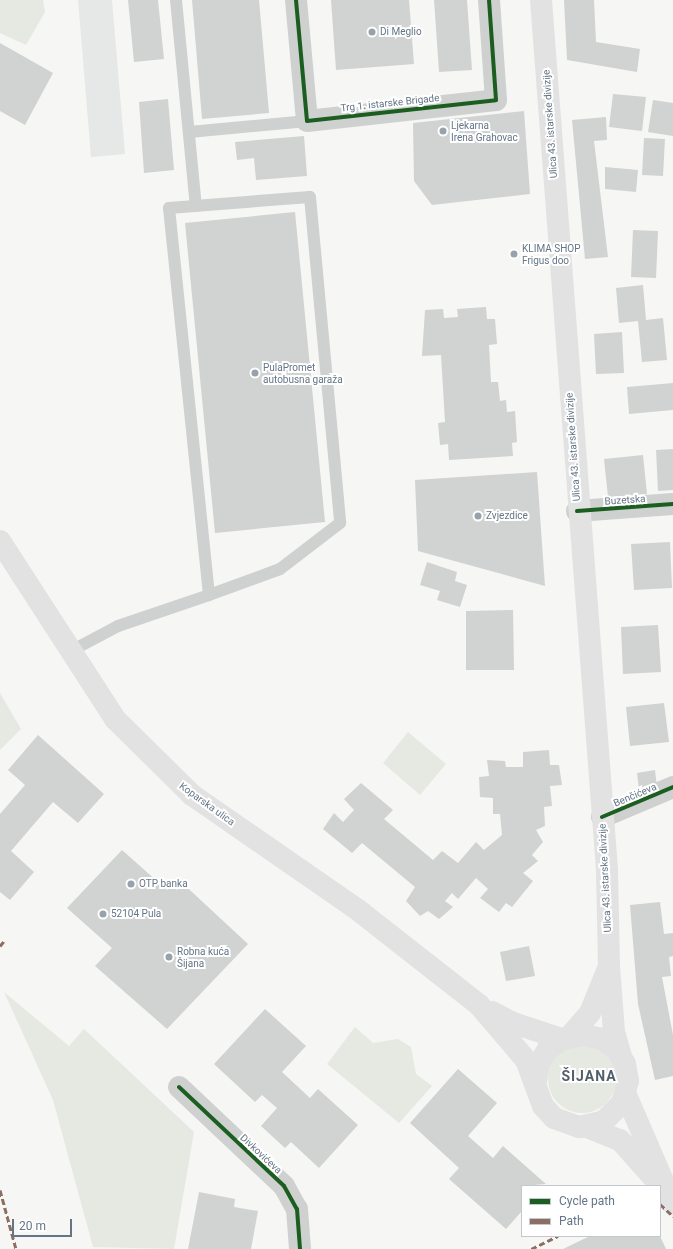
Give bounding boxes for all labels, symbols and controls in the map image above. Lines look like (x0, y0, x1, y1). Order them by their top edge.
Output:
place label: Di Meglio (380, 26, 422, 38)
marker: Di Meglio (367, 27, 377, 37)
street label: Ulica 43. istarske divizije (540, 69, 560, 179)
street label: Trg 1. istarske Brigade (340, 92, 440, 114)
place label: Ljekarna Irena Grahovac (451, 119, 518, 142)
marker: Ljekarna Irena Grahovac (438, 126, 448, 136)
place label: KLIMA SHOP Frigus doo (522, 242, 580, 266)
marker: KLIMA SHOP Frigus doo (509, 249, 519, 259)
place label: PulaPromet autobusna garaža (263, 361, 343, 384)
marker: PulaPromet autobusna garaža (250, 368, 260, 378)
street label: Ulica 43. istarske divizije (563, 392, 583, 502)
street label: Buzetska (604, 493, 646, 507)
place label: Zvjezdice (486, 510, 528, 522)
marker: Zvjezdice (473, 511, 483, 521)
street label: Koparska ulica (177, 780, 237, 828)
street label: Benčićeva (612, 781, 658, 809)
street label: Ulica 43. istarske divizije (596, 823, 614, 933)
place label: OTP banka (139, 878, 188, 890)
marker: OTP banka (126, 879, 136, 889)
place label: 52104 Pula (111, 908, 161, 920)
marker: 52104 Pula (98, 909, 108, 919)
place label: Robna kuća Šijana (177, 945, 229, 968)
marker: Robna kuća Šijana (164, 952, 174, 962)
district label: ŠIJANA (561, 1068, 617, 1084)
street label: Divkovićeva (238, 1132, 284, 1176)
legend (521, 1185, 661, 1237)
text: Cycle path (559, 1194, 615, 1208)
scale bar (14, 1211, 74, 1237)
text: Path (559, 1214, 584, 1228)
text: 20 m (19, 1219, 46, 1233)

